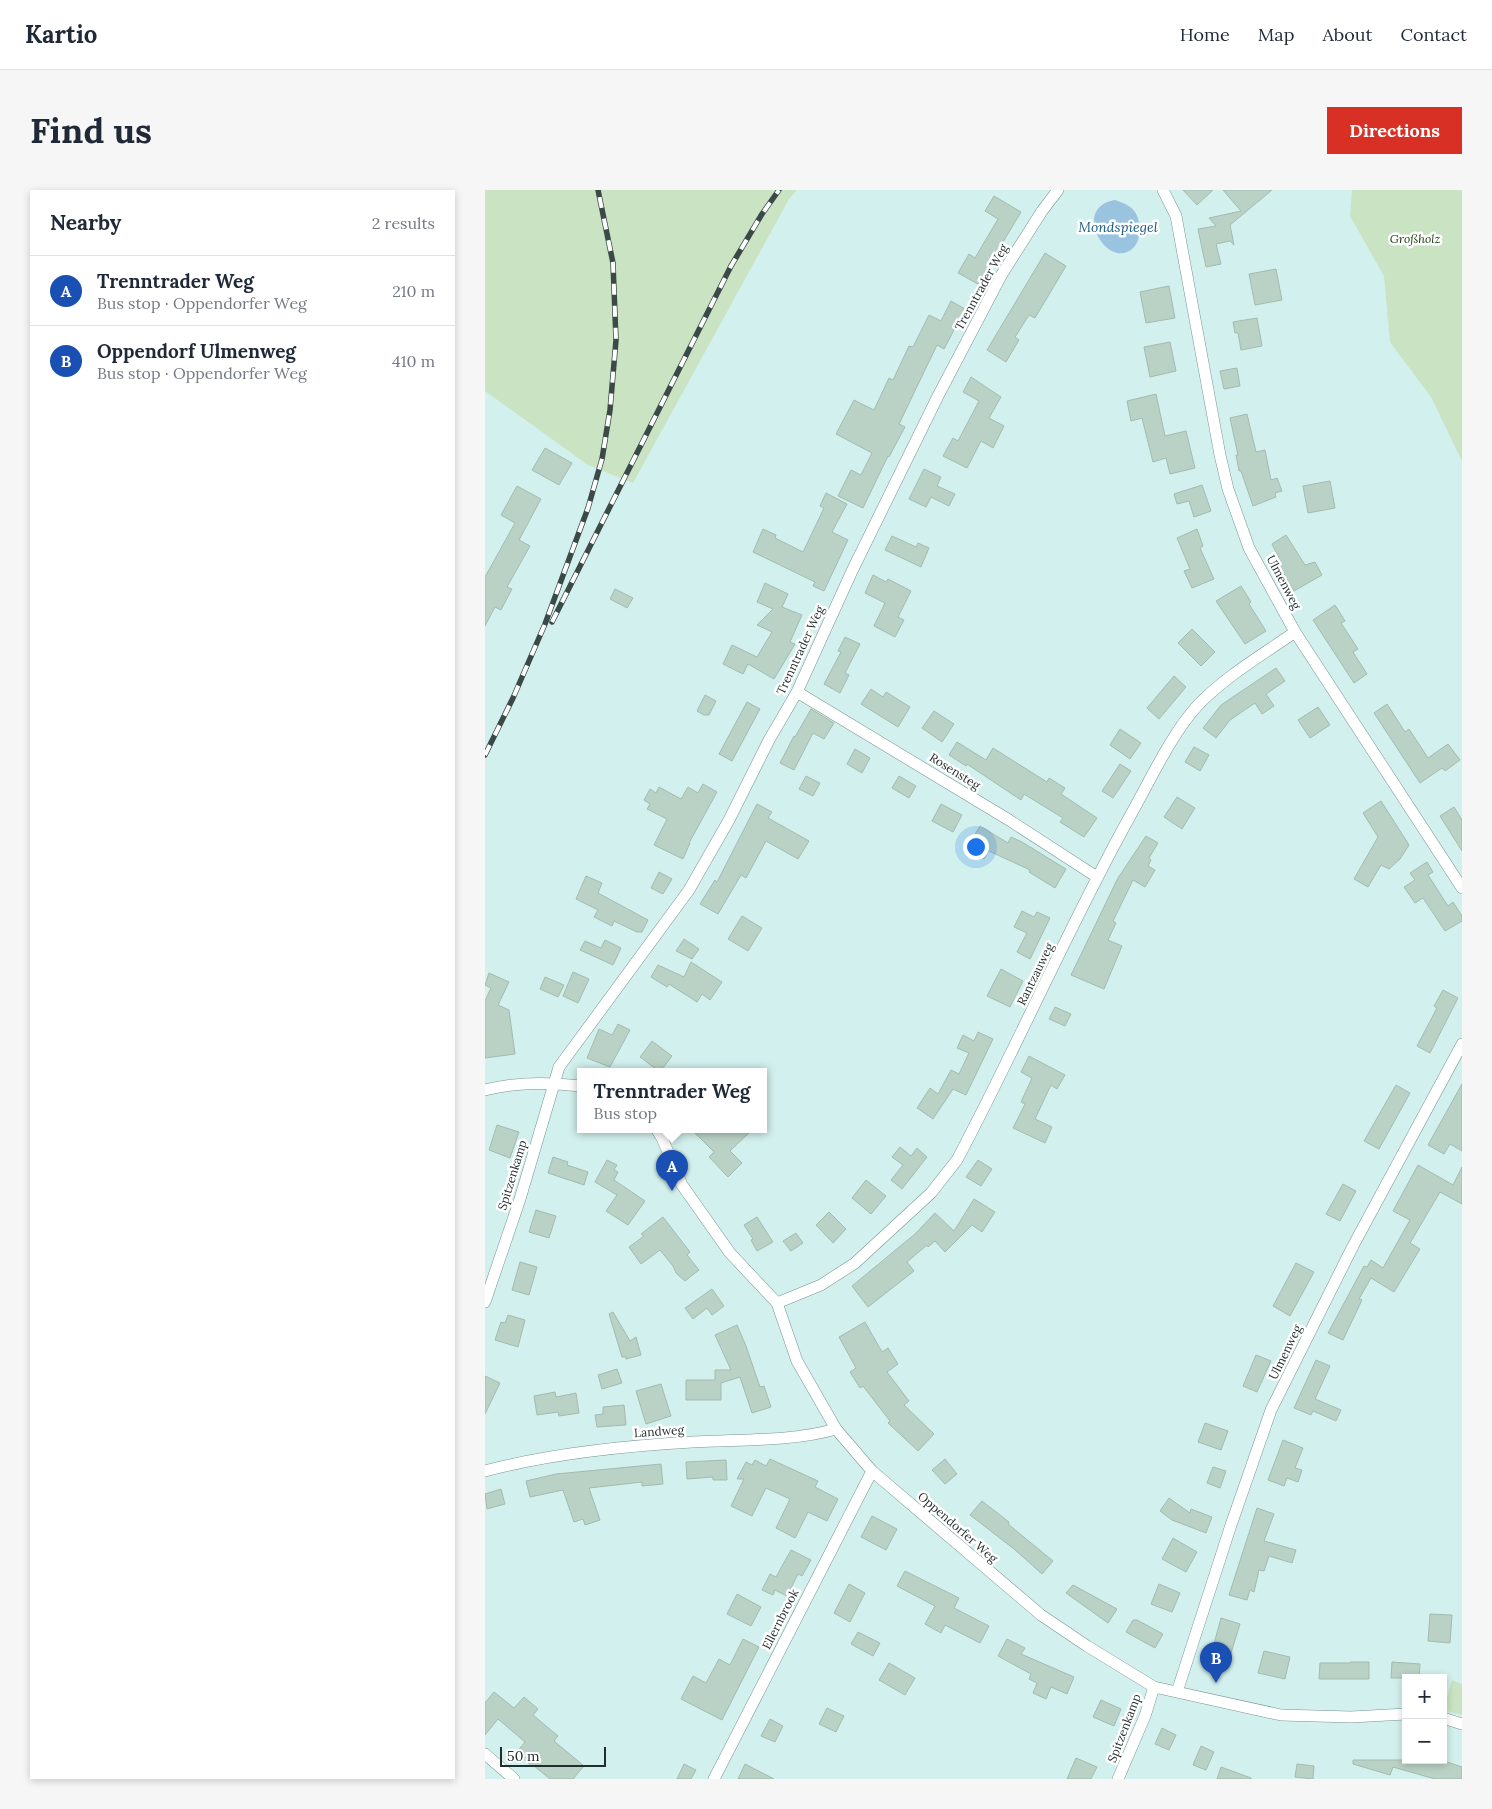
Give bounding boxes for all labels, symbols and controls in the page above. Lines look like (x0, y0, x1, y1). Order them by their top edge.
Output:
text: Kartio (25, 19, 97, 50)
text: Home (1180, 23, 1230, 46)
text: Map (1258, 23, 1294, 46)
text: About (1322, 23, 1372, 46)
text: Contact (1400, 23, 1467, 46)
button: Directions (1327, 107, 1462, 154)
text: Find us (30, 108, 152, 153)
text: Nearby (50, 209, 121, 236)
text: 2 results (372, 213, 435, 233)
water label: Mondspiegel (1078, 218, 1158, 236)
park label: Großholz (1390, 231, 1441, 246)
street label: Trenntrader Weg (951, 241, 1011, 333)
text: Trenntrader Weg (97, 269, 254, 293)
text: A (61, 281, 71, 301)
text: 210 m (392, 281, 435, 301)
text: Bus stop · Oppendorfer Weg (97, 293, 307, 313)
text: Oppendorf Ulmenweg (97, 339, 296, 363)
text: B (61, 351, 71, 371)
text: 410 m (392, 351, 435, 371)
text: Bus stop · Oppendorfer Weg (97, 363, 307, 383)
street label: Ulmenweg (1263, 552, 1305, 612)
street label: Trenntrader Weg (773, 603, 827, 697)
street label: Rosensteg (927, 749, 984, 793)
your location (963, 834, 989, 860)
street label: Rantzauweg (1013, 940, 1057, 1008)
popup (577, 1068, 767, 1133)
text: Trenntrader Weg (594, 1079, 750, 1103)
text: Bus stop (594, 1103, 657, 1123)
street label: Spitzenkamp (494, 1138, 530, 1212)
pin: A (656, 1150, 688, 1191)
street label: Ulmenweg (1265, 1322, 1305, 1382)
street label: Landweg (633, 1422, 685, 1440)
street label: Oppendorfer Weg (915, 1488, 1001, 1566)
street label: Ellernbrook (758, 1586, 802, 1652)
pin: B (1200, 1642, 1232, 1683)
map controls (1402, 1674, 1447, 1764)
button: + (1402, 1674, 1447, 1719)
street label: Spitzenkamp (1104, 1691, 1144, 1765)
button: − (1402, 1719, 1447, 1764)
scale bar (500, 1744, 606, 1767)
text: 50 m (507, 1747, 540, 1765)

